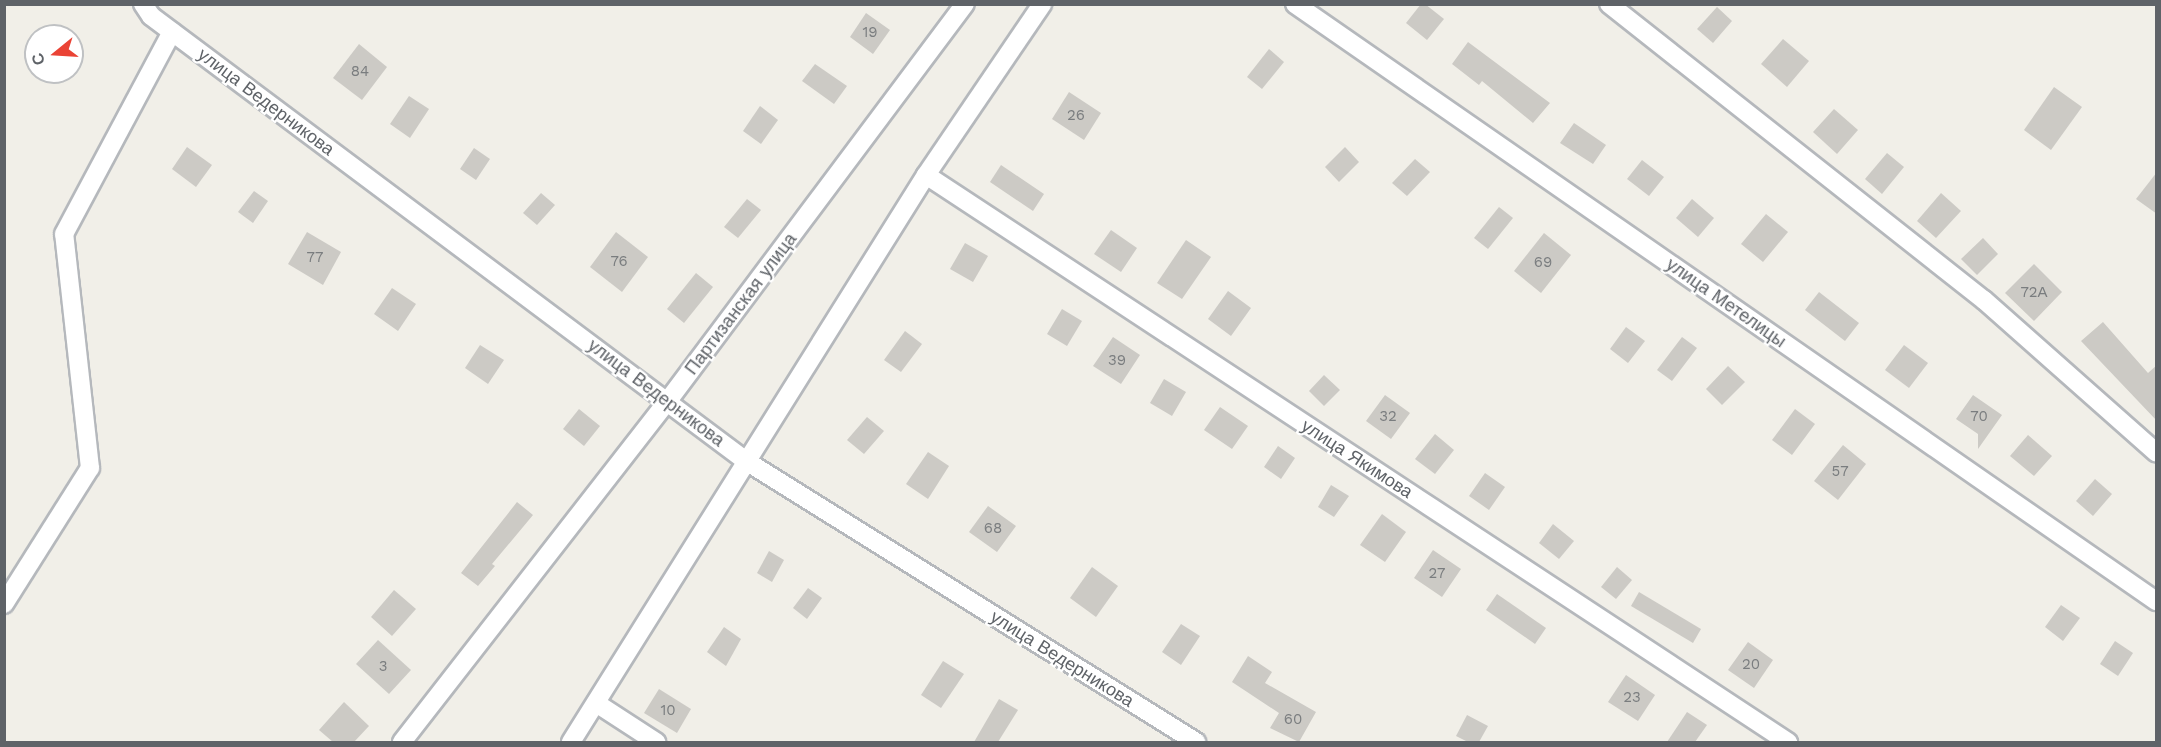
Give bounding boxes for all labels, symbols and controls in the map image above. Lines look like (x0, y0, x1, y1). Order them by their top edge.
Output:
north arrow (24, 24, 84, 84)
house number: 19 (862, 24, 878, 42)
street label: улица Ведерникова (194, 44, 338, 160)
text: С (27, 51, 49, 68)
house number: 84 (351, 63, 369, 81)
house number: 26 (1067, 107, 1085, 125)
street label: Партизанская улица (681, 229, 801, 379)
house number: 77 (307, 249, 323, 267)
house number: 76 (610, 253, 628, 271)
house number: 69 (1534, 254, 1552, 272)
street label: улица Метелицы (1662, 254, 1790, 352)
house number: 72А (2020, 284, 2048, 302)
street label: улица Ведерникова (584, 335, 728, 451)
house number: 39 (1108, 352, 1126, 370)
house number: 32 (1379, 408, 1397, 426)
house number: 70 (1970, 408, 1988, 426)
street label: улица Якимова (1297, 415, 1417, 503)
house number: 57 (1831, 463, 1849, 481)
house number: 68 (984, 520, 1002, 538)
house number: 27 (1429, 565, 1445, 583)
street label: улица Ведерникова (986, 606, 1138, 712)
house number: 20 (1742, 656, 1760, 674)
house number: 3 (379, 658, 387, 676)
house number: 23 (1623, 689, 1641, 707)
house number: 10 (660, 702, 676, 720)
house number: 60 (1284, 711, 1302, 729)

